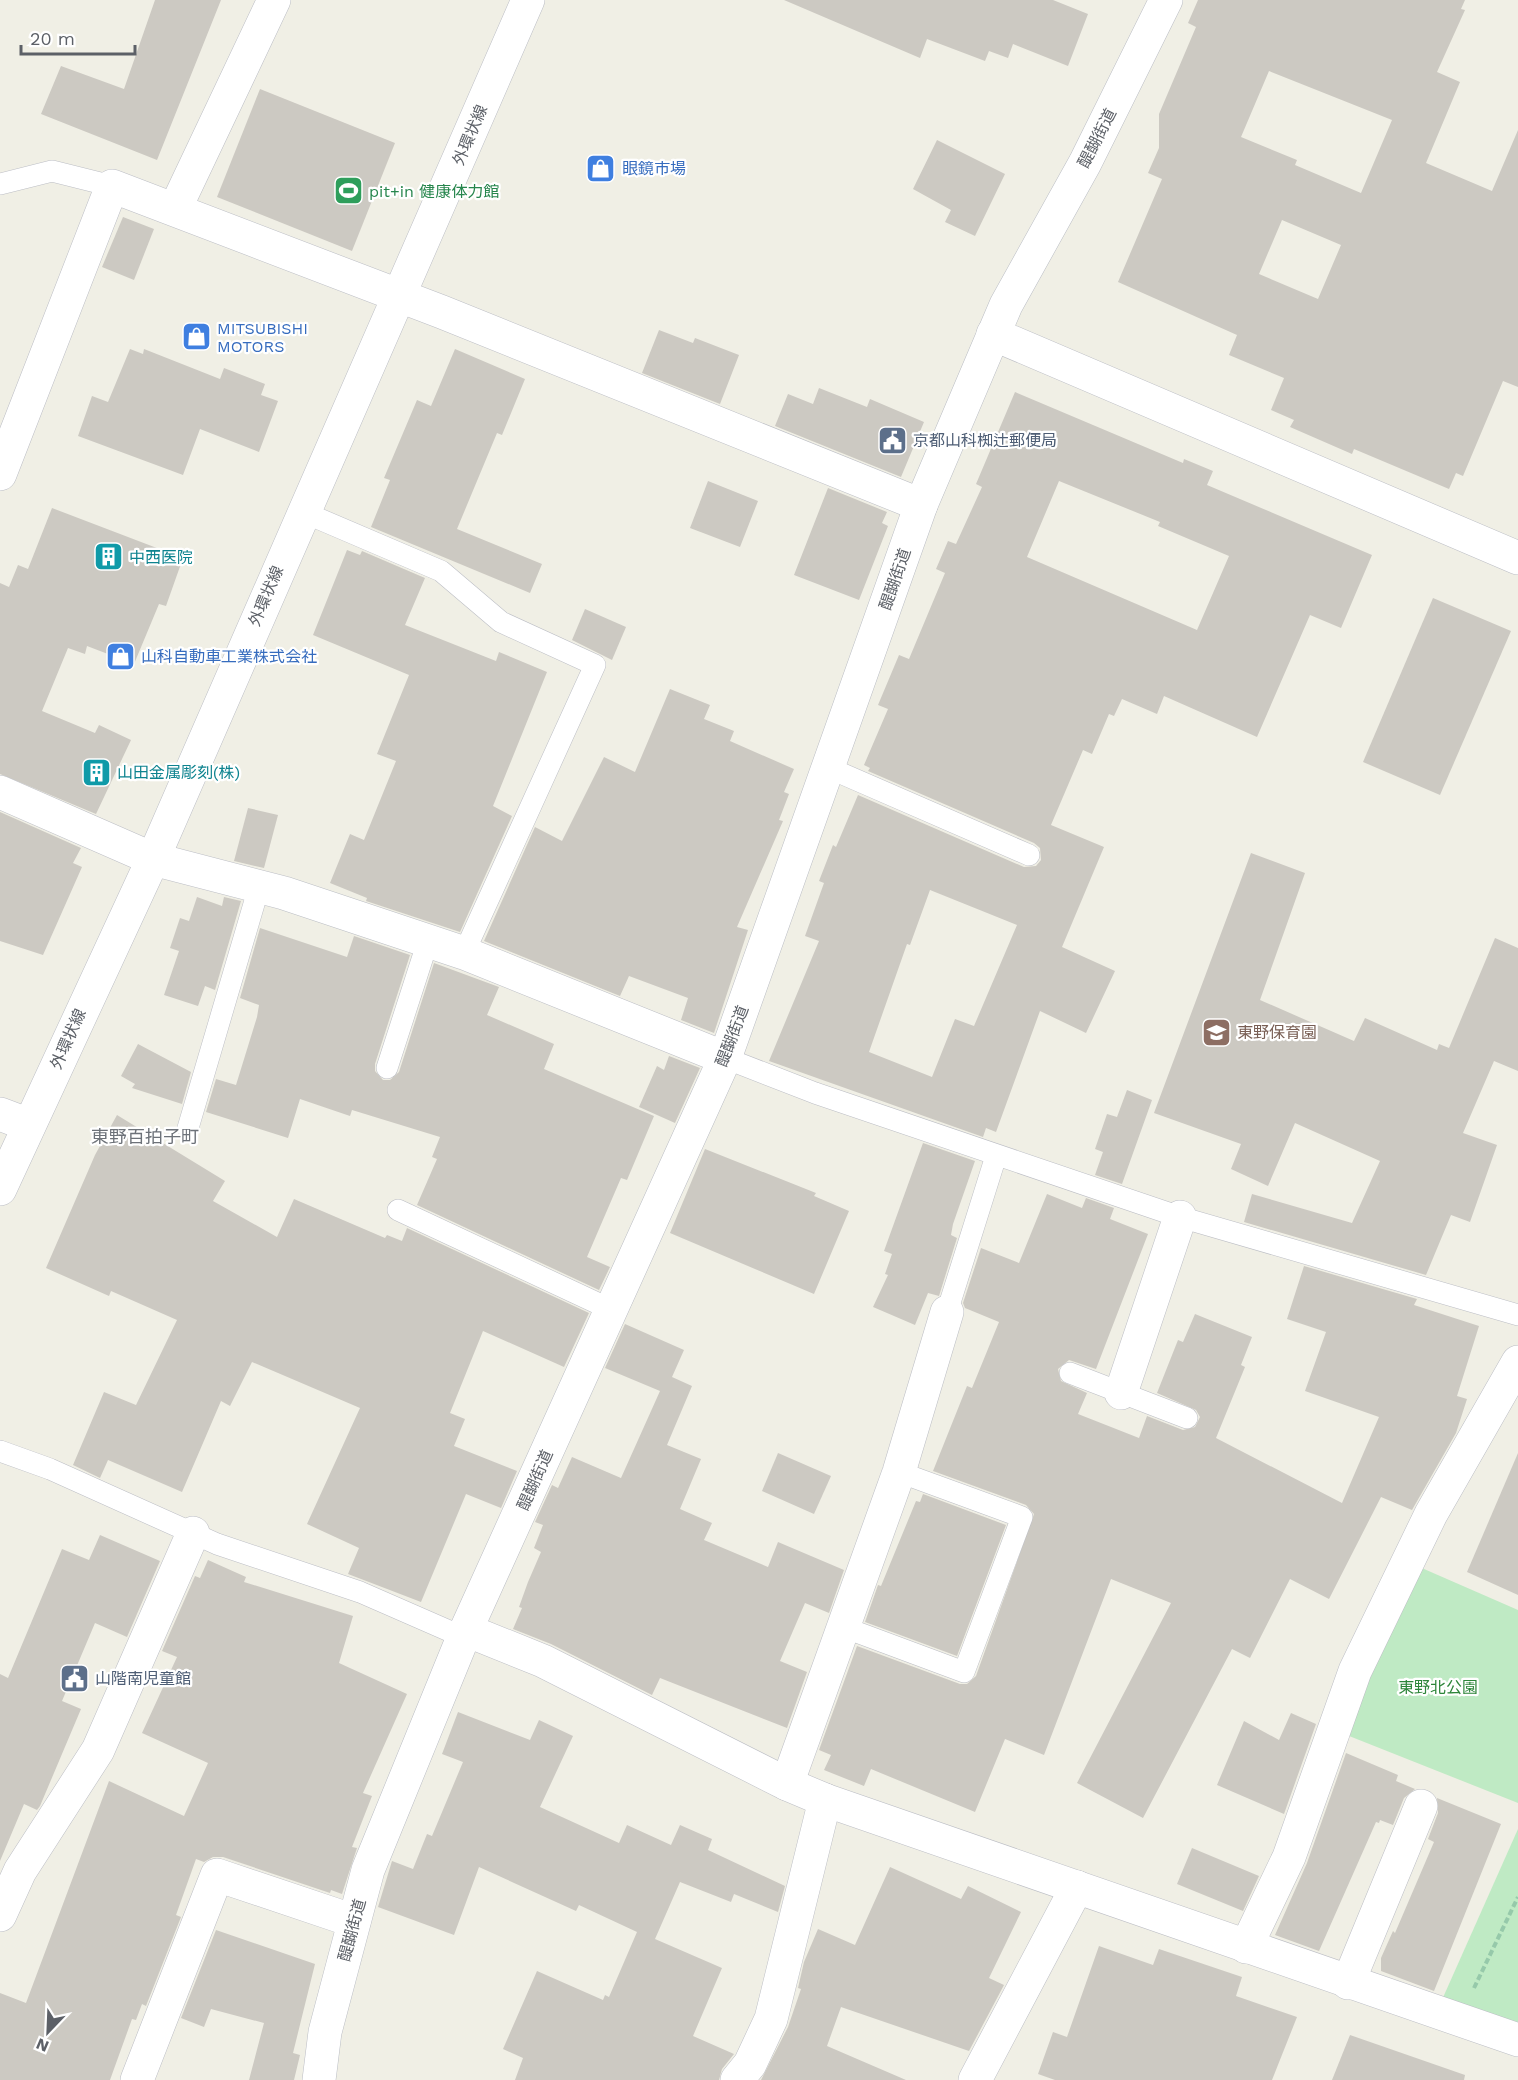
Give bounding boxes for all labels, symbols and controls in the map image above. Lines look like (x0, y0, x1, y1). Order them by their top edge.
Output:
scale bar (21, 18, 135, 56)
text: 20 m (30, 28, 75, 49)
street label: 外環状線 (449, 102, 491, 168)
street label: 醍醐街道 (1074, 105, 1120, 171)
shop icon: 眼鏡市場 (585, 152, 617, 184)
place label: 眼鏡市場 (622, 159, 686, 178)
sports icon: pit+in 健康体力館 (332, 175, 364, 207)
place label: pit+in 健康体力館 (369, 182, 499, 201)
place label: MITSUBISHI MOTORS (217, 319, 308, 356)
shop icon: MITSUBISHI MOTORS (180, 321, 212, 353)
public building icon: 京都山科椥辻郵便局 (876, 424, 908, 456)
place label: 京都山科椥辻郵便局 (913, 431, 1057, 450)
building icon: 中西医院 (92, 541, 124, 573)
street label: 醍醐街道 (876, 546, 914, 612)
place label: 中西医院 (129, 548, 193, 567)
street label: 外環状線 (245, 563, 287, 629)
shop icon: 山科自動車工業株式会社 (104, 640, 136, 672)
place label: 山科自動車工業株式会社 (141, 647, 317, 666)
building icon: 山田金属彫刻(株) (80, 756, 112, 788)
place label: 山田金属彫刻(株) (117, 763, 240, 782)
street label: 醍醐街道 (712, 1003, 752, 1069)
street label: 外環状線 (46, 1006, 90, 1072)
school or university icon: 東野保育園 (1200, 1016, 1232, 1048)
place label: 東野保育園 (1237, 1023, 1317, 1042)
district label: 東野百拍子町 (91, 1126, 199, 1147)
street label: 醍醐街道 (513, 1447, 557, 1513)
public building icon: 山階南児童館 (58, 1662, 90, 1694)
place label: 山階南児童館 (95, 1669, 191, 1688)
park label: 東野北公園 (1398, 1678, 1478, 1697)
street label: 醍醐街道 (335, 1897, 369, 1963)
north arrow (18, 2002, 78, 2062)
text: N (33, 2034, 52, 2056)

